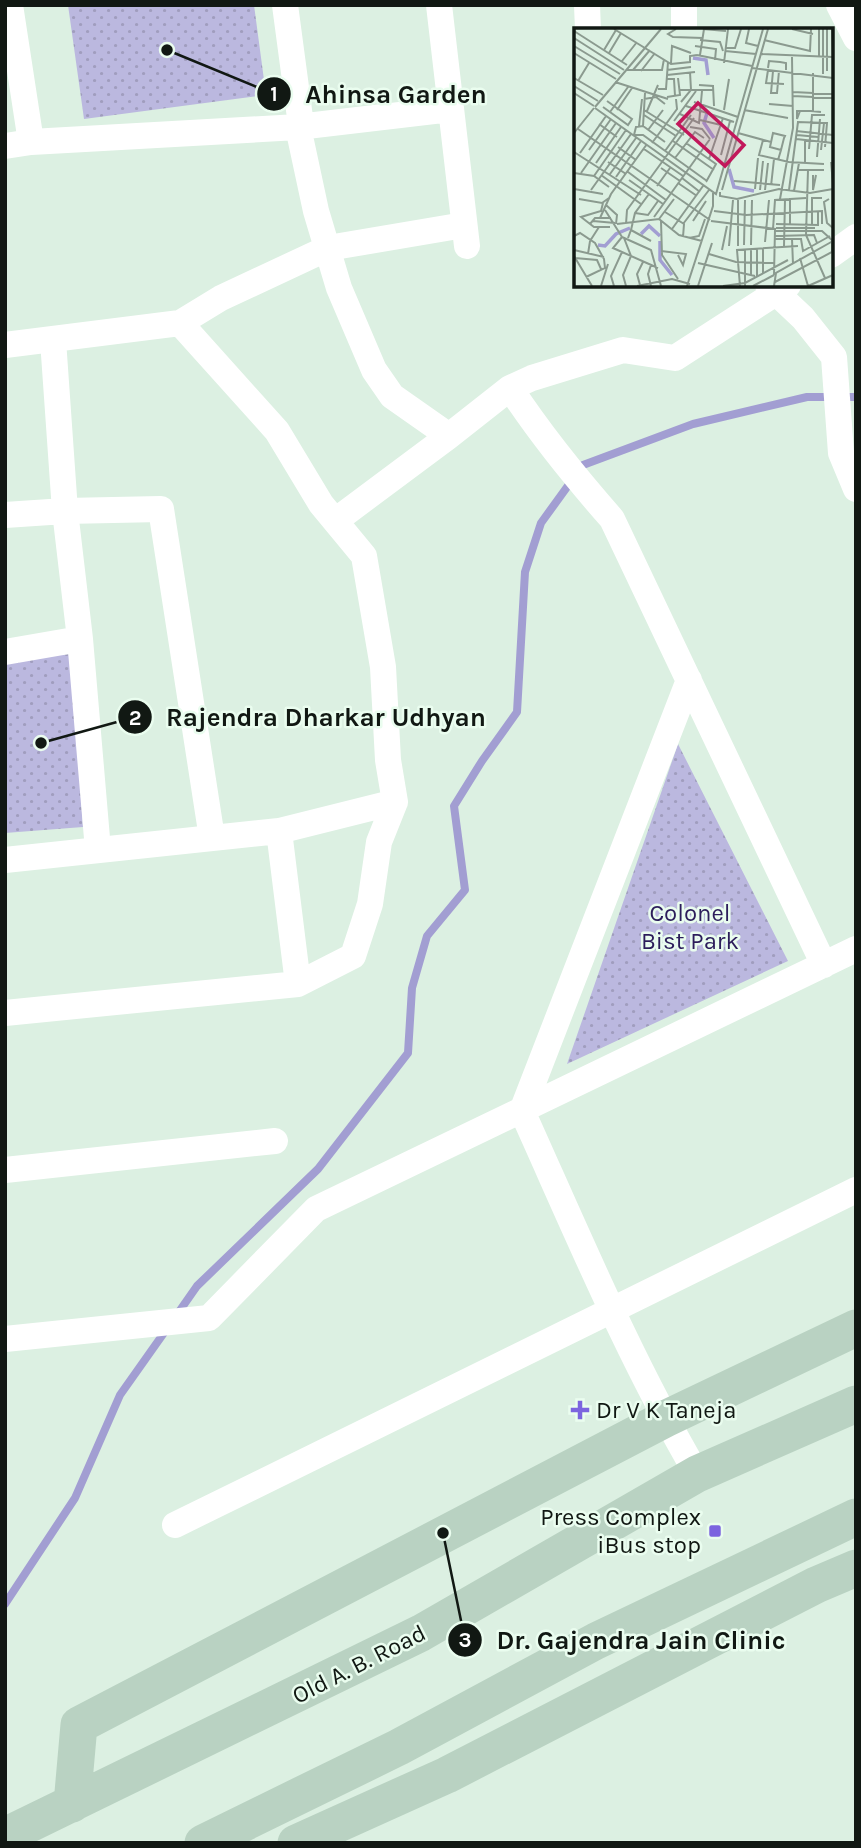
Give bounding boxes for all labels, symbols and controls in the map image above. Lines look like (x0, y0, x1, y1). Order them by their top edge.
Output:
inset map (574, 28, 833, 287)
callout: Ahinsa Garden (256, 71, 501, 118)
text: Ahinsa Garden (305, 79, 487, 110)
text: 1 (270, 82, 278, 106)
callout: Rajendra Dharkar Udhyan (117, 694, 500, 741)
text: Rajendra Dharkar Udhyan (166, 702, 486, 733)
text: 2 (129, 706, 141, 730)
park label: Colonel Bist Park (641, 899, 739, 955)
place label: Dr V K Taneja (596, 1396, 736, 1424)
marker: Dr V K Taneja (570, 1400, 590, 1420)
place label: Press Complex iBus stop (540, 1503, 701, 1559)
marker: Press Complex iBus stop (707, 1523, 723, 1539)
callout: Dr. Gajendra Jain Clinic (448, 1616, 800, 1663)
street label: Old A. B. Road (288, 1618, 430, 1710)
text: Dr. Gajendra Jain Clinic (496, 1625, 786, 1656)
text: 3 (458, 1628, 472, 1652)

